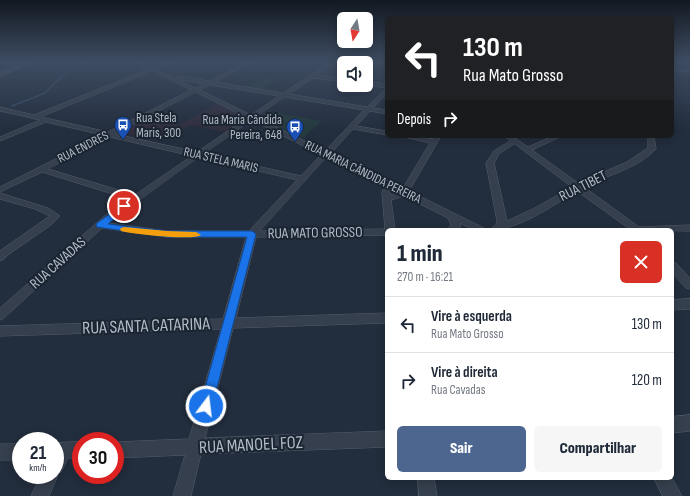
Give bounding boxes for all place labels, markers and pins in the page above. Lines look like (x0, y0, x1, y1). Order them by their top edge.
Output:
place label: Rua Stela Maris, 300 (136, 110, 181, 141)
place label: Rua Maria Cândida Pereira, 648 (203, 112, 282, 143)
bus stop icon: Rua Stela Maris, 300 (113, 115, 133, 140)
bus stop icon: Rua Maria Cândida Pereira, 648 (285, 117, 305, 142)
pin (107, 189, 141, 223)

